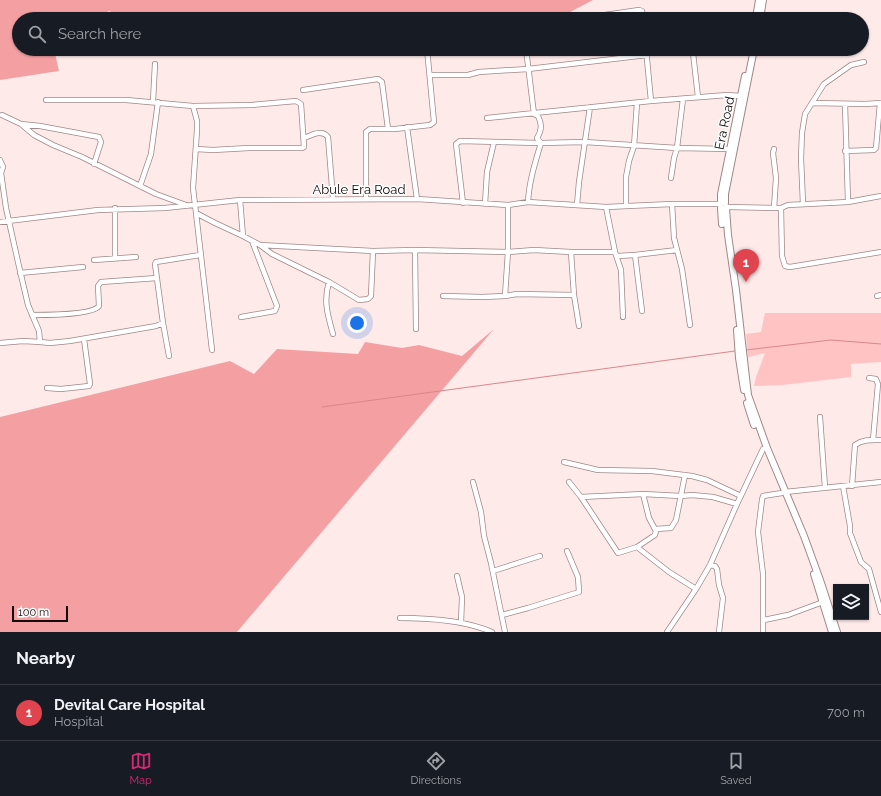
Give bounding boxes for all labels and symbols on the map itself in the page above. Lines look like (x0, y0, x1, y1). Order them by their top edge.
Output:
street label: Era Road (712, 95, 737, 151)
street label: Abule Era Road (313, 182, 405, 197)
pin: 1 (733, 249, 759, 282)
your location (347, 313, 367, 333)
scale bar (12, 604, 68, 623)

